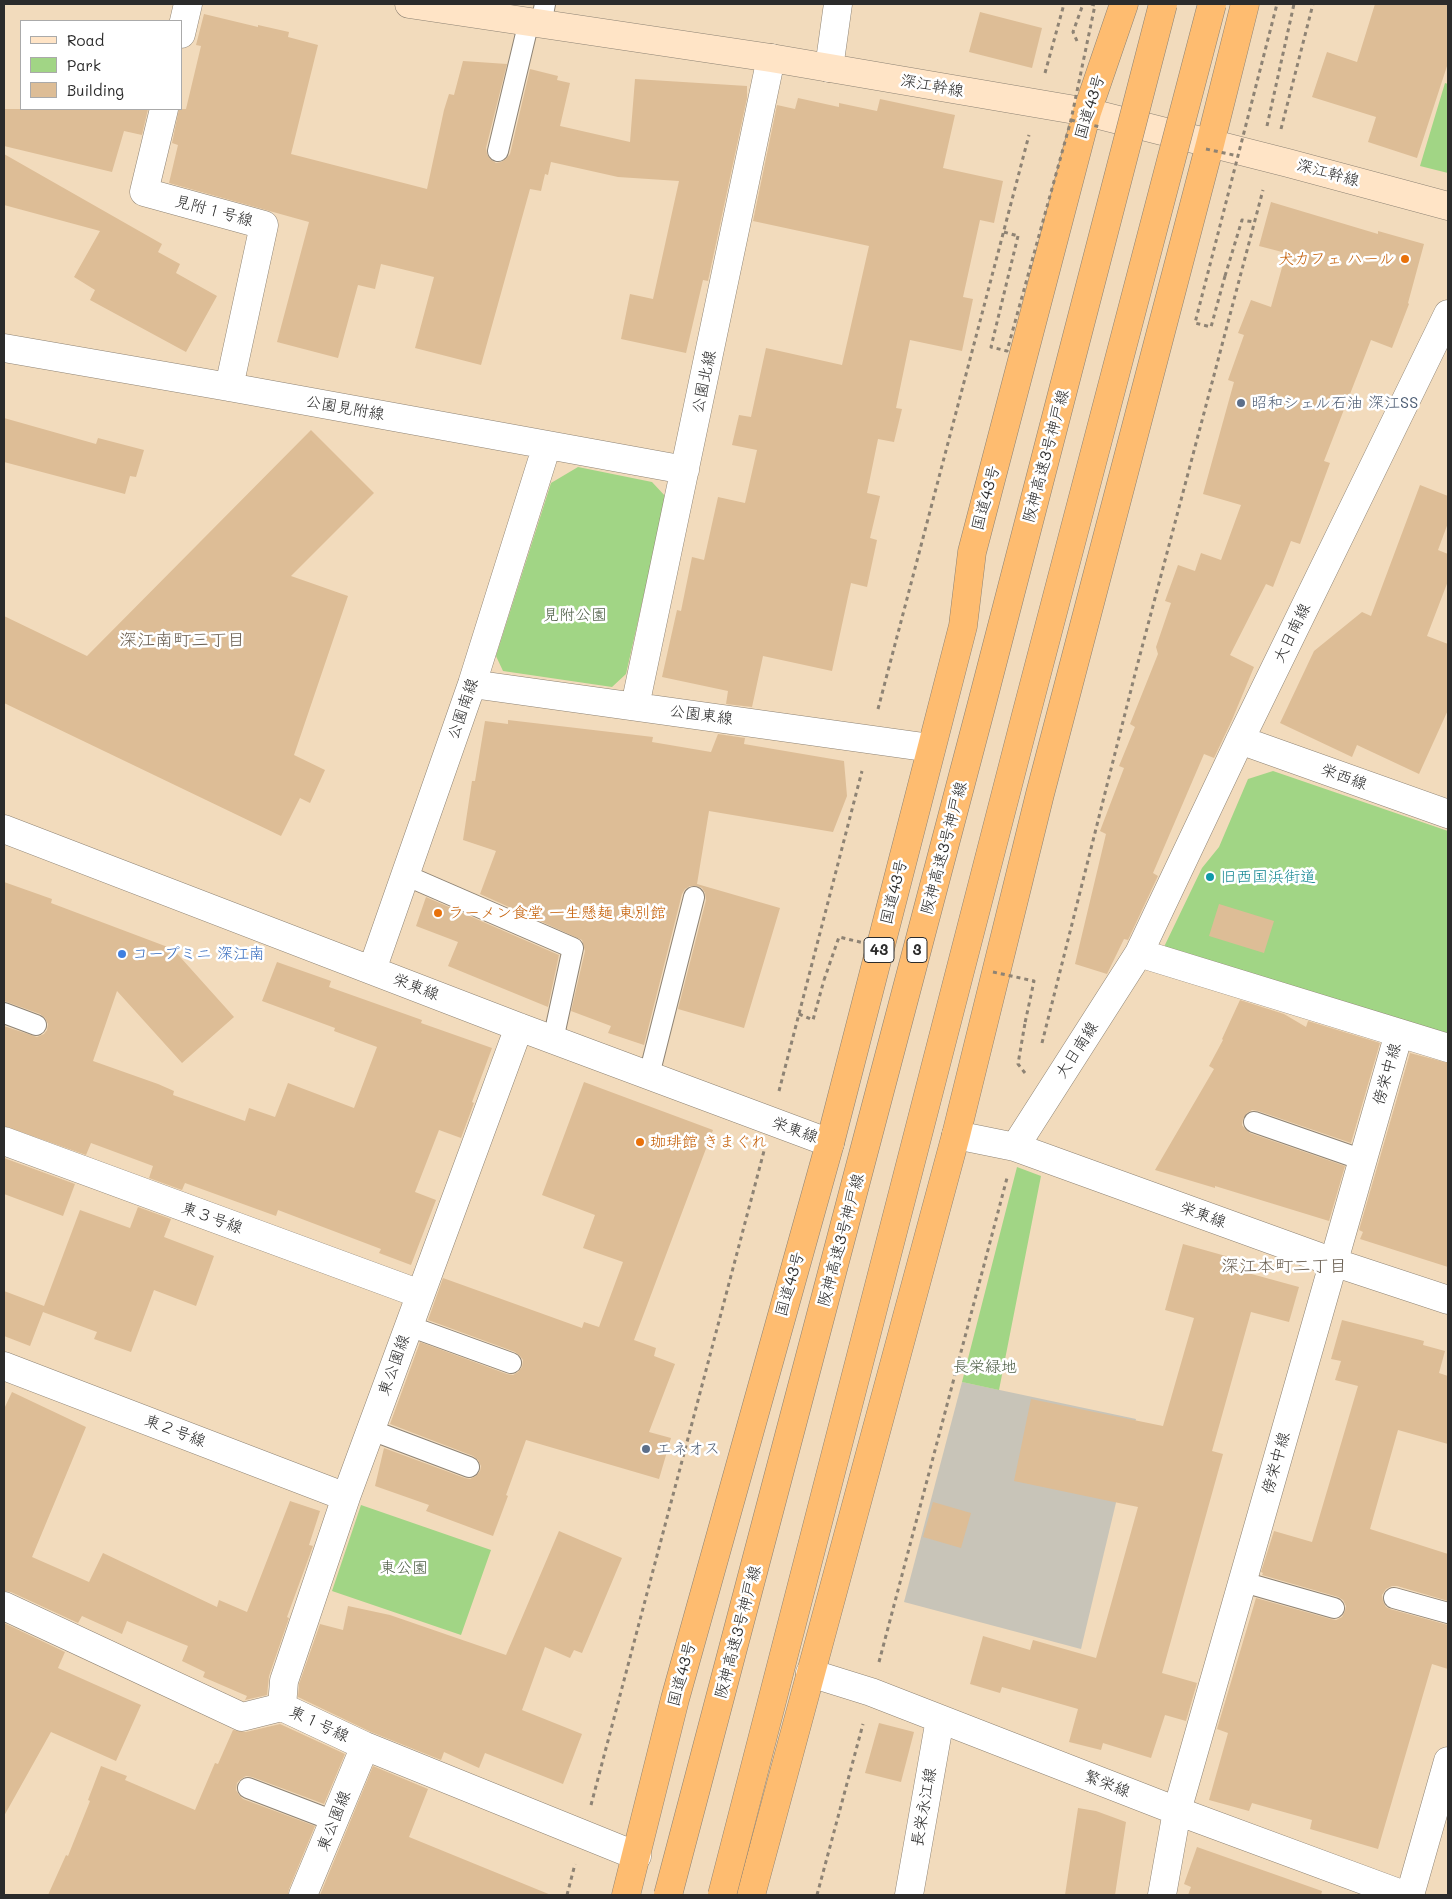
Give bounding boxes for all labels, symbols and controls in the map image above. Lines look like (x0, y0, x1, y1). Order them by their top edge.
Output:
legend (20, 20, 182, 110)
text: Road (67, 30, 104, 50)
text: Park (67, 55, 101, 75)
street label: 深江幹線 (899, 71, 965, 101)
street label: 国道43号 (1071, 72, 1109, 142)
text: Building (67, 80, 124, 100)
street label: 深江幹線 (1295, 155, 1361, 191)
street label: 見附１号線 (173, 191, 255, 231)
place label: 犬カフェ ハール (1278, 249, 1395, 269)
marker: 犬カフェ ハール (1399, 253, 1411, 265)
street label: 公園北線 (688, 349, 720, 415)
street label: 阪神高速3号神戸線 (1019, 387, 1073, 525)
street label: 公園見附線 (304, 392, 386, 424)
place label: 昭和シェル石油 深江SS (1251, 393, 1418, 413)
marker: 昭和シェル石油 深江SS (1235, 397, 1247, 409)
street label: 国道43号 (968, 463, 1004, 533)
street label: 大日南線 (1269, 600, 1315, 666)
park label: 見附公園 (543, 605, 607, 625)
district label: 深江南町三丁目 (119, 629, 245, 651)
street label: 公園南線 (444, 676, 482, 742)
street label: 公園東線 (668, 701, 734, 729)
street label: 栄西線 (1318, 760, 1370, 794)
street label: 阪神高速3号神戸線 (917, 779, 971, 917)
street label: 国道43号 (877, 857, 911, 927)
place label: 旧西国浜街道 (1220, 867, 1316, 887)
marker: 旧西国浜街道 (1204, 871, 1216, 883)
place label: ラーメン食堂 一生懸麺 東別館 (448, 903, 666, 923)
marker: ラーメン食堂 一生懸麺 東別館 (432, 907, 444, 919)
road number: 43 (864, 938, 894, 962)
road number: 3 (907, 938, 927, 962)
place label: コープミニ 深江南 (132, 944, 265, 964)
marker: コープミニ 深江南 (116, 948, 128, 960)
street label: 栄東線 (390, 969, 442, 1005)
street label: 大日南線 (1052, 1018, 1102, 1082)
street label: 傍栄中線 (1369, 1041, 1405, 1107)
street label: 栄東線 (769, 1113, 821, 1147)
place label: 珈琲館 きまぐれ (650, 1132, 767, 1152)
marker: 珈琲館 きまぐれ (634, 1136, 646, 1148)
street label: 阪神高速3号神戸線 (814, 1171, 868, 1309)
street label: 東３号線 (179, 1198, 245, 1238)
street label: 栄東線 (1177, 1198, 1229, 1232)
street label: 国道43号 (772, 1249, 808, 1319)
district label: 深江本町二丁目 (1221, 1255, 1347, 1277)
street label: 東公園線 (374, 1332, 414, 1398)
park label: 長栄緑地 (953, 1357, 1017, 1377)
street label: 東２号線 (142, 1411, 208, 1451)
street label: 傍栄中線 (1258, 1430, 1294, 1496)
place label: エネオス (656, 1439, 720, 1459)
marker: エネオス (640, 1443, 652, 1455)
park label: 東公園 (380, 1558, 428, 1578)
street label: 阪神高速3号神戸線 (711, 1563, 765, 1701)
street label: 国道43号 (664, 1639, 700, 1709)
street label: 東１号線 (286, 1702, 352, 1746)
street label: 長栄永江線 (908, 1766, 940, 1848)
street label: 繁栄線 (1081, 1766, 1133, 1802)
street label: 東公園線 (313, 1788, 355, 1854)

